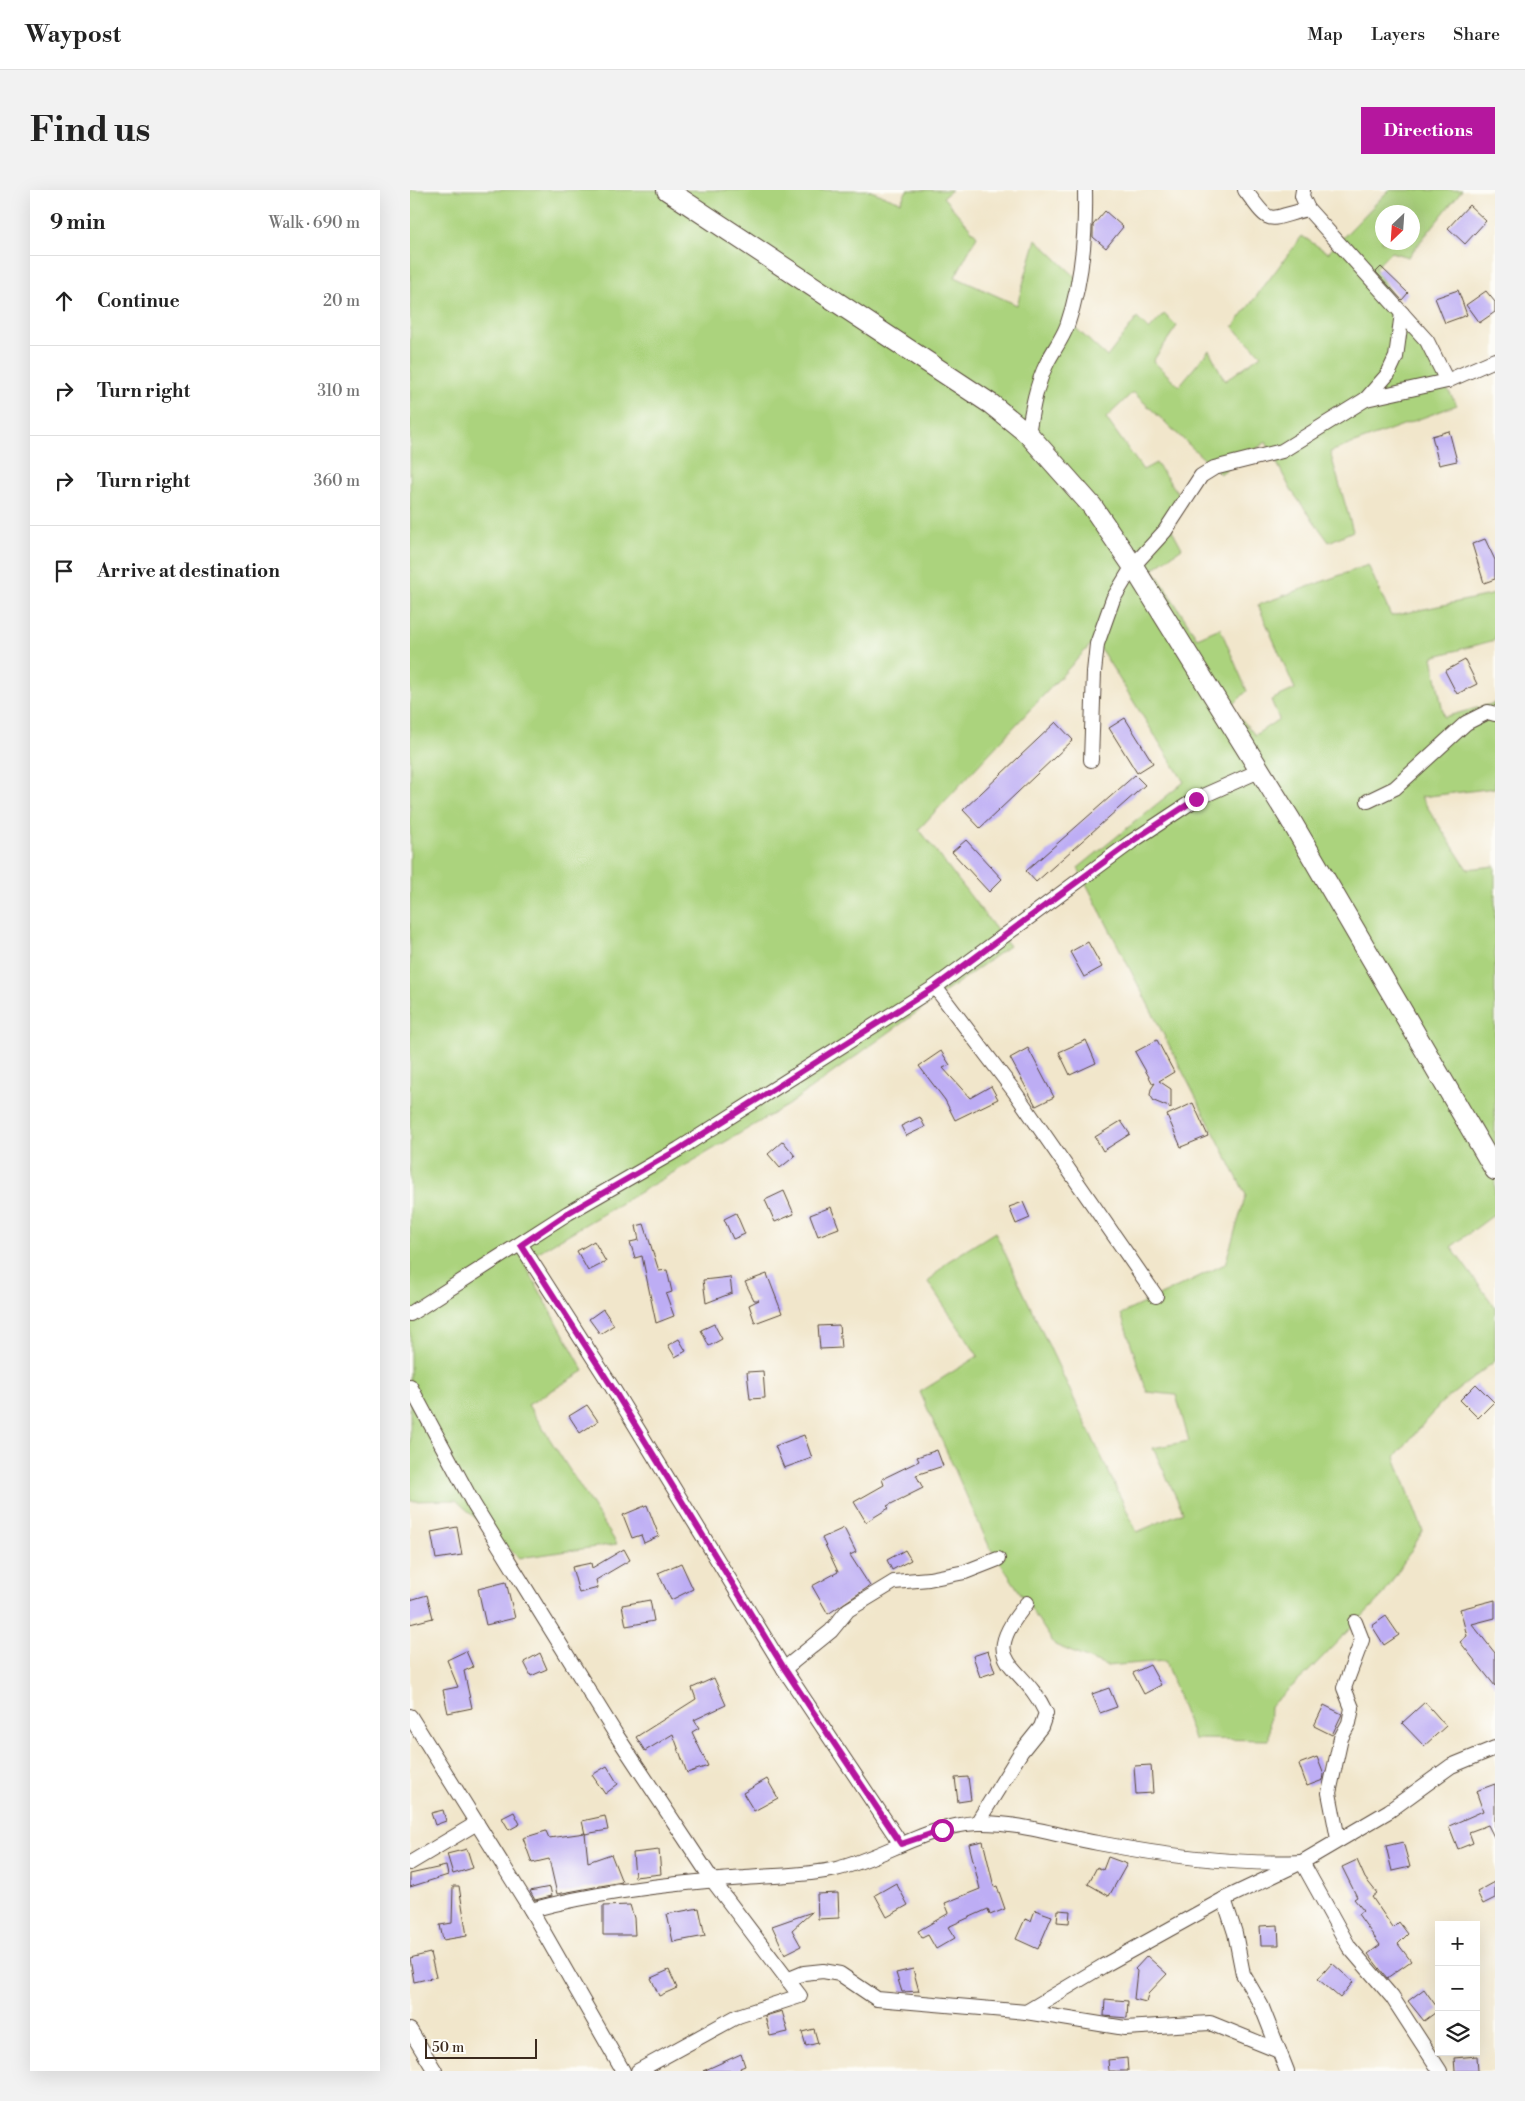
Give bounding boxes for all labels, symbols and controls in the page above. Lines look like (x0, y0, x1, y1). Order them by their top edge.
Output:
text: Waypost (25, 20, 121, 50)
text: Map (1308, 23, 1343, 46)
text: Layers (1371, 23, 1425, 46)
text: Share (1453, 23, 1500, 46)
button: Directions (1361, 107, 1495, 154)
text: Find us (30, 109, 150, 152)
north arrow (1375, 205, 1420, 250)
text: 9 min (50, 210, 105, 236)
text: Walk · 690 m (269, 213, 360, 233)
icon: ahead (50, 287, 78, 315)
text: Continue (97, 289, 180, 313)
text: 20 m (323, 291, 360, 311)
icon: right (50, 377, 78, 405)
text: Turn right (97, 379, 190, 403)
text: 310 m (317, 381, 360, 401)
icon: right (50, 467, 78, 495)
text: Turn right (97, 469, 190, 493)
text: 360 m (314, 471, 360, 491)
icon: arrive (50, 557, 78, 585)
text: Arrive at destination (97, 559, 280, 583)
route end (1185, 788, 1208, 811)
route start (931, 1819, 954, 1842)
map controls (1435, 1921, 1480, 2056)
button: + (1435, 1921, 1480, 1966)
button: − (1435, 1966, 1480, 2011)
button: layers (1435, 2011, 1480, 2056)
scale bar (425, 2036, 538, 2059)
text: 50 m (432, 2039, 464, 2057)

